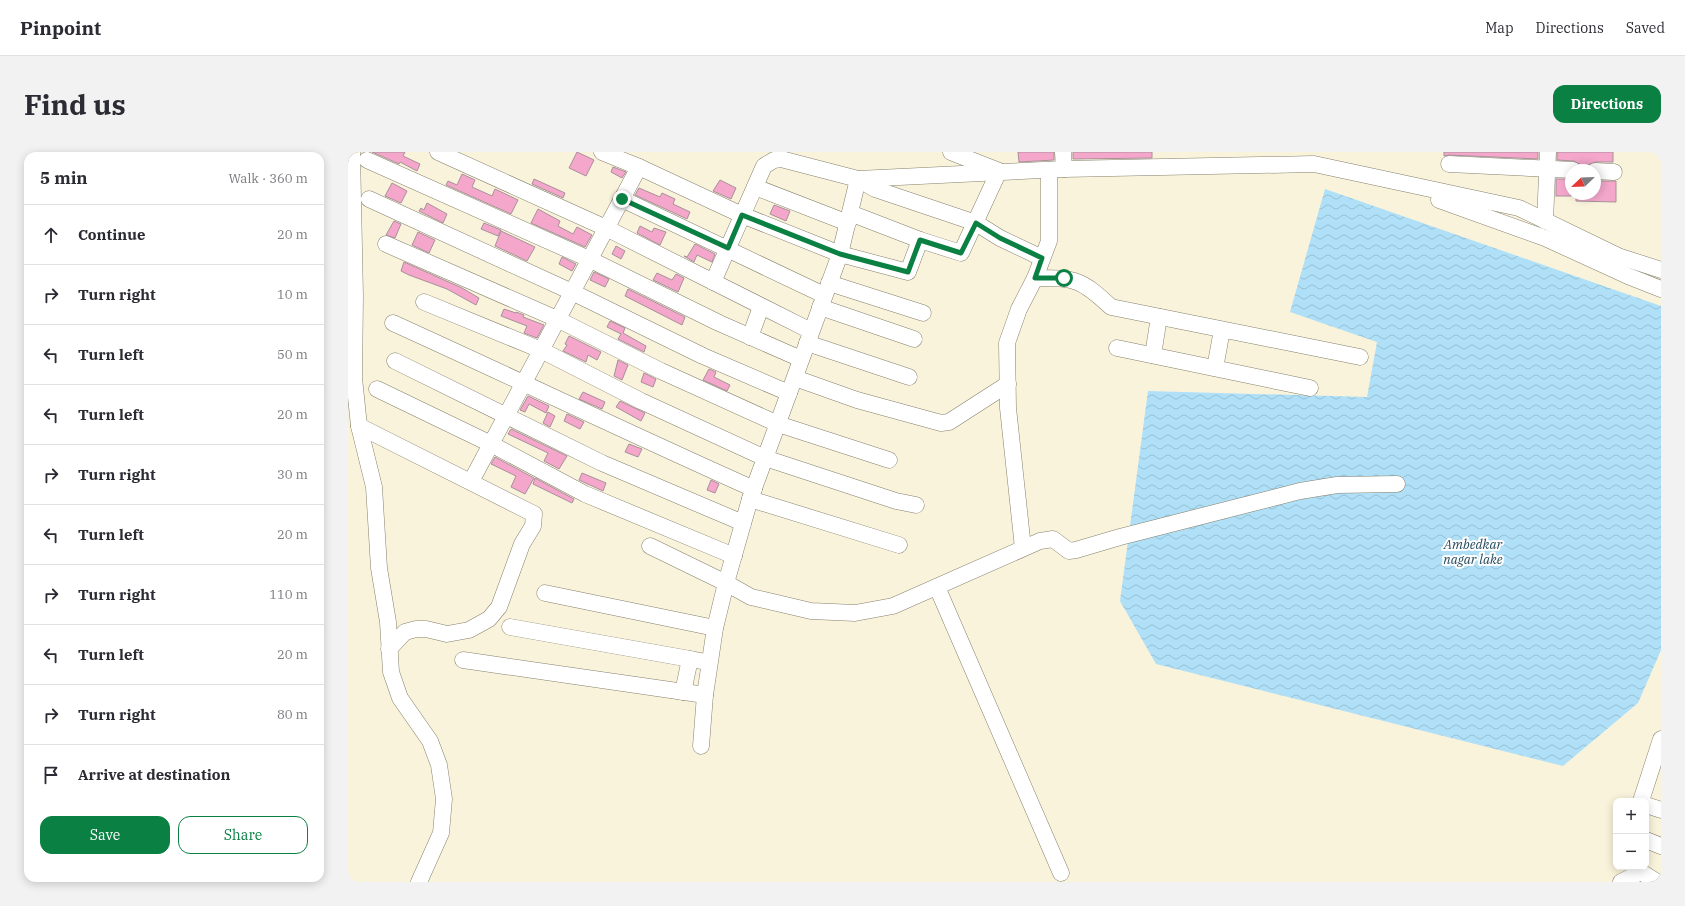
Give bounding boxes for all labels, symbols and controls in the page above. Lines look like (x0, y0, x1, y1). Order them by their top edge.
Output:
text: Pinpoint (20, 16, 101, 40)
text: Map (1485, 19, 1514, 37)
text: Directions (1536, 19, 1604, 37)
text: Saved (1626, 19, 1665, 37)
button: Directions (1553, 85, 1661, 123)
text: Find us (24, 86, 126, 123)
north arrow (1565, 164, 1601, 200)
text: 5 min (40, 167, 88, 189)
text: Walk · 360 m (229, 170, 308, 187)
route end (613, 190, 631, 208)
icon: ahead (40, 224, 62, 246)
text: Continue (78, 225, 145, 244)
text: 20 m (277, 226, 308, 243)
route start (1055, 269, 1073, 287)
icon: right (40, 284, 62, 306)
text: Turn right (78, 285, 156, 304)
text: 10 m (277, 286, 308, 303)
icon: left (40, 344, 62, 366)
text: Turn left (78, 345, 144, 364)
text: 50 m (277, 346, 308, 363)
icon: left (40, 404, 62, 426)
text: Turn left (78, 405, 144, 424)
text: 20 m (277, 406, 308, 423)
icon: right (40, 464, 62, 486)
text: Turn right (78, 465, 156, 484)
text: 30 m (277, 466, 308, 483)
icon: left (40, 524, 62, 546)
text: Turn left (78, 525, 144, 544)
text: 20 m (277, 526, 308, 543)
water label: Ambedkar nagar lake (1443, 536, 1503, 568)
icon: right (40, 584, 62, 606)
text: Turn right (78, 585, 156, 604)
text: 110 m (269, 586, 308, 603)
icon: left (40, 644, 62, 666)
text: Turn left (78, 645, 144, 664)
text: 20 m (277, 646, 308, 663)
icon: right (40, 704, 62, 726)
text: Turn right (78, 705, 156, 724)
text: 80 m (277, 706, 308, 723)
icon: arrive (40, 764, 62, 786)
text: Arrive at destination (78, 765, 230, 784)
map controls (1613, 798, 1649, 870)
button: + (1613, 798, 1649, 834)
button: Save (40, 816, 170, 854)
button: Share (178, 816, 308, 854)
button: − (1613, 834, 1649, 870)

